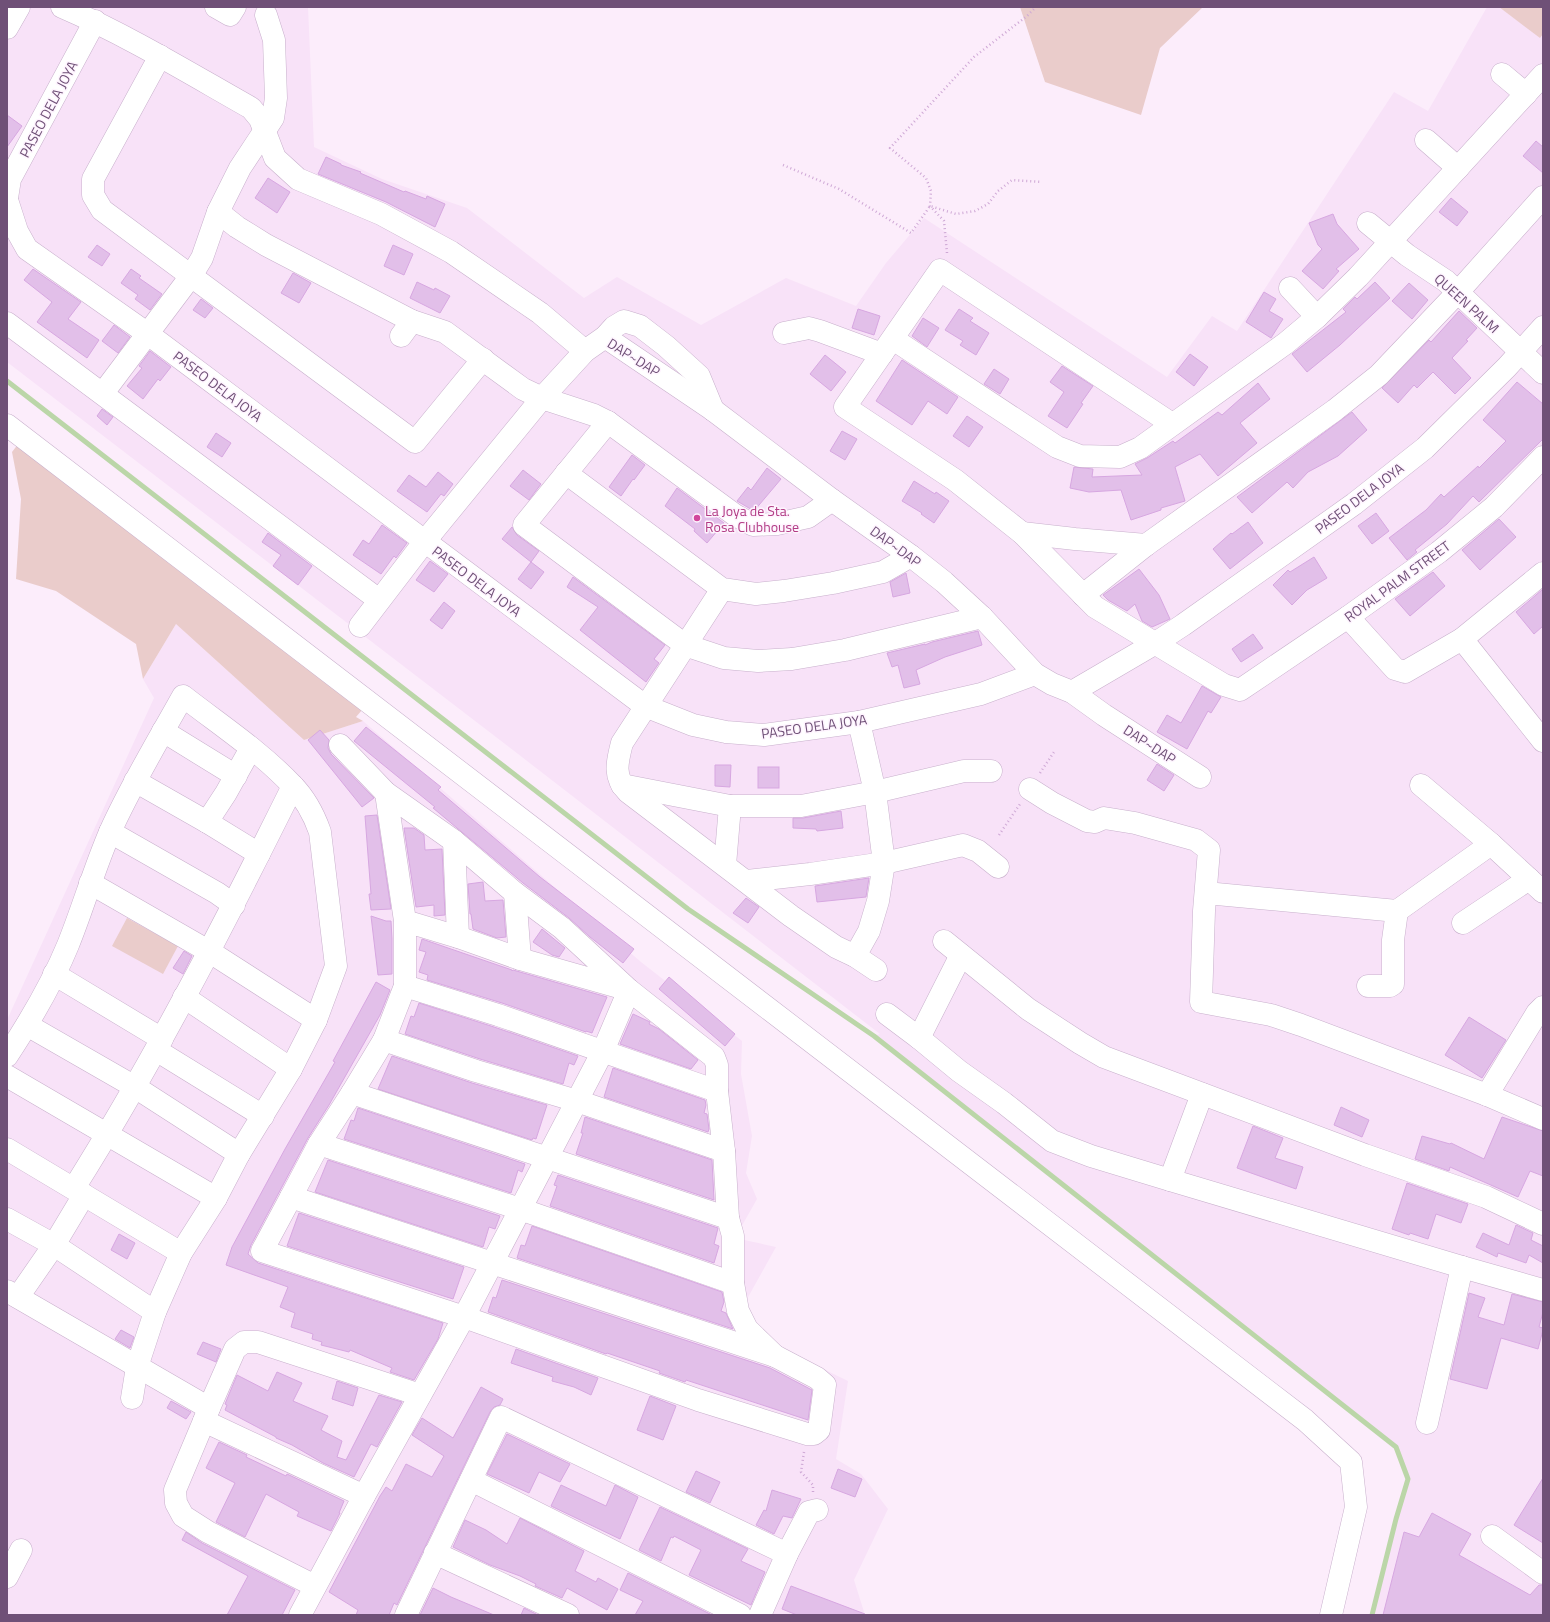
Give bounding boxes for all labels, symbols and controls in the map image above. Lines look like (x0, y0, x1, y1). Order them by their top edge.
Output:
street label: PASEO DELA JOYA (14, 56, 83, 161)
street label: QUEEN PALM (1430, 268, 1504, 338)
street label: DAP~DAP (603, 333, 665, 381)
street label: PASEO DELA JOYA (169, 346, 267, 427)
street label: PASEO DELA JOYA (1310, 457, 1408, 538)
place label: La Joya de Sta. Rosa Clubhouse (705, 500, 799, 537)
marker: La Joya de Sta. Rosa Clubhouse (692, 513, 702, 523)
street label: DAP~DAP (866, 520, 926, 572)
street label: ROYAL PALM STREET (1340, 535, 1455, 627)
street label: PASEO DELA JOYA (428, 541, 526, 622)
street label: PASEO DELA JOYA (760, 708, 869, 744)
street label: DAP~DAP (1120, 719, 1180, 769)

